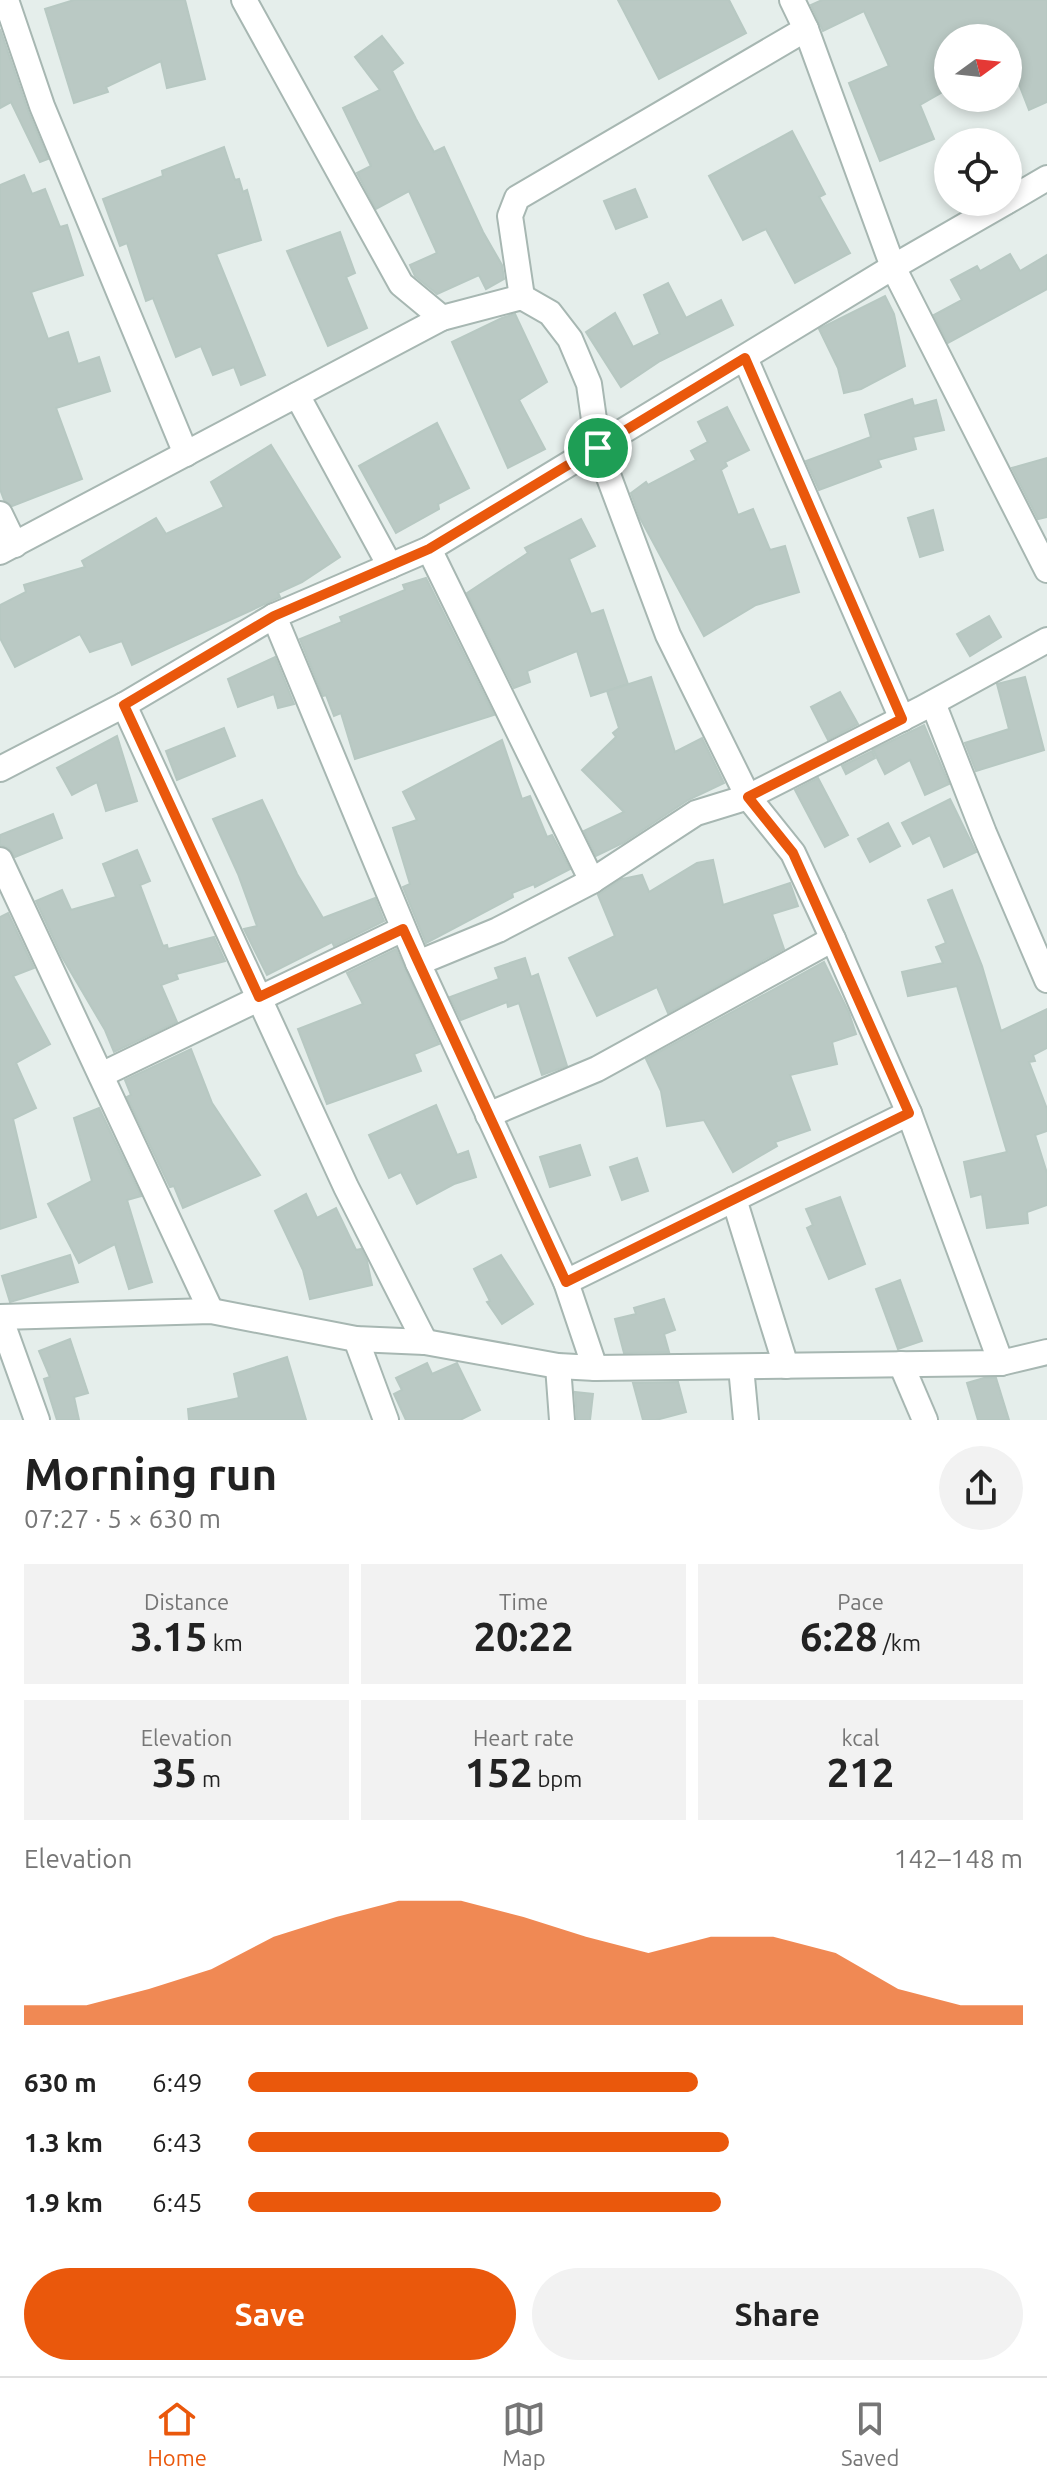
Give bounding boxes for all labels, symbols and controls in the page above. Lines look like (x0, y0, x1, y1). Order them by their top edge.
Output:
north arrow (934, 24, 1022, 112)
map controls (934, 24, 1022, 216)
button: locate (934, 128, 1022, 216)
pin (564, 414, 632, 482)
icon: arrive (576, 426, 620, 470)
button: share (939, 1446, 1023, 1530)
text: Morning run (24, 1449, 277, 1498)
text: 07:27 · 5 × 630 m (24, 1504, 221, 1533)
text: Distance (144, 1589, 229, 1614)
text: Time (499, 1589, 548, 1614)
text: Pace (837, 1589, 884, 1614)
text: 3.15 (130, 1614, 208, 1659)
text: 20:22 (473, 1614, 574, 1659)
text: 6:28 (800, 1614, 878, 1659)
text: km (208, 1630, 243, 1655)
text: /km (878, 1630, 921, 1655)
text: Elevation (141, 1725, 232, 1750)
text: Heart rate (473, 1725, 574, 1750)
text: kcal (842, 1725, 879, 1750)
text: 35 (152, 1750, 197, 1795)
text: 152 (465, 1750, 532, 1795)
text: 212 (827, 1750, 894, 1795)
text: m (197, 1766, 221, 1791)
text: bpm (532, 1766, 582, 1791)
text: Elevation (24, 1844, 132, 1873)
text: 142–148 m (894, 1844, 1023, 1873)
text: 630 m (24, 2068, 97, 2097)
text: 6:49 (152, 2068, 202, 2097)
text: 1.3 km (24, 2128, 103, 2157)
text: 6:43 (152, 2128, 202, 2157)
text: 1.9 km (24, 2188, 103, 2217)
text: 6:45 (152, 2188, 202, 2217)
button: Save (24, 2268, 516, 2360)
button: Share (532, 2268, 1023, 2360)
tab: Home (148, 2397, 207, 2470)
tab: Map (502, 2397, 546, 2470)
tab: Saved (841, 2397, 899, 2470)

